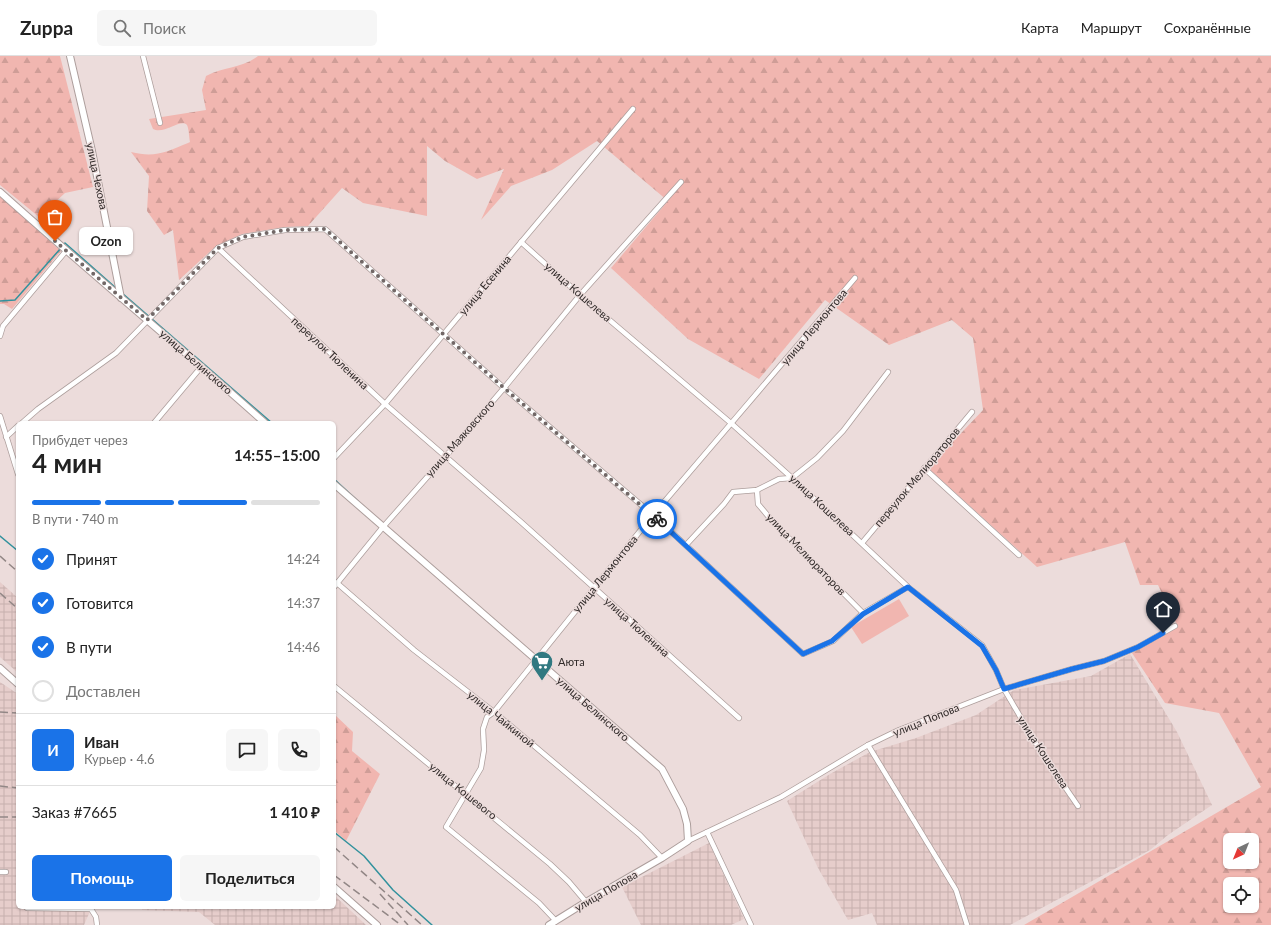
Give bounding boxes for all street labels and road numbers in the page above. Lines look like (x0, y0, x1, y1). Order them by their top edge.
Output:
street label: улица Чехова (84, 141, 111, 211)
street label: улица Есенина (456, 252, 513, 317)
street label: улица Кошелева (542, 259, 614, 324)
street label: улица Лермонтова (778, 286, 849, 367)
street label: переулок Тюленина (289, 314, 371, 392)
street label: улица Белинского (157, 327, 235, 397)
street label: улица Маяковского (422, 396, 497, 479)
street label: переулок Мелиораторов (871, 424, 962, 529)
street label: улица Кошелева (787, 471, 858, 538)
street label: улица Мелиораторов (764, 510, 849, 597)
street label: улица Лермонтова (570, 533, 640, 615)
street label: улица Тюленина (602, 594, 673, 659)
street label: улица Белинского (554, 674, 632, 744)
street label: улица Чайкиной (465, 688, 537, 750)
street label: улица Попова (891, 700, 961, 739)
street label: улица Кошелева (1015, 713, 1072, 791)
street label: улица Кошевого (427, 759, 500, 822)
street label: улица Попова (572, 867, 639, 914)

